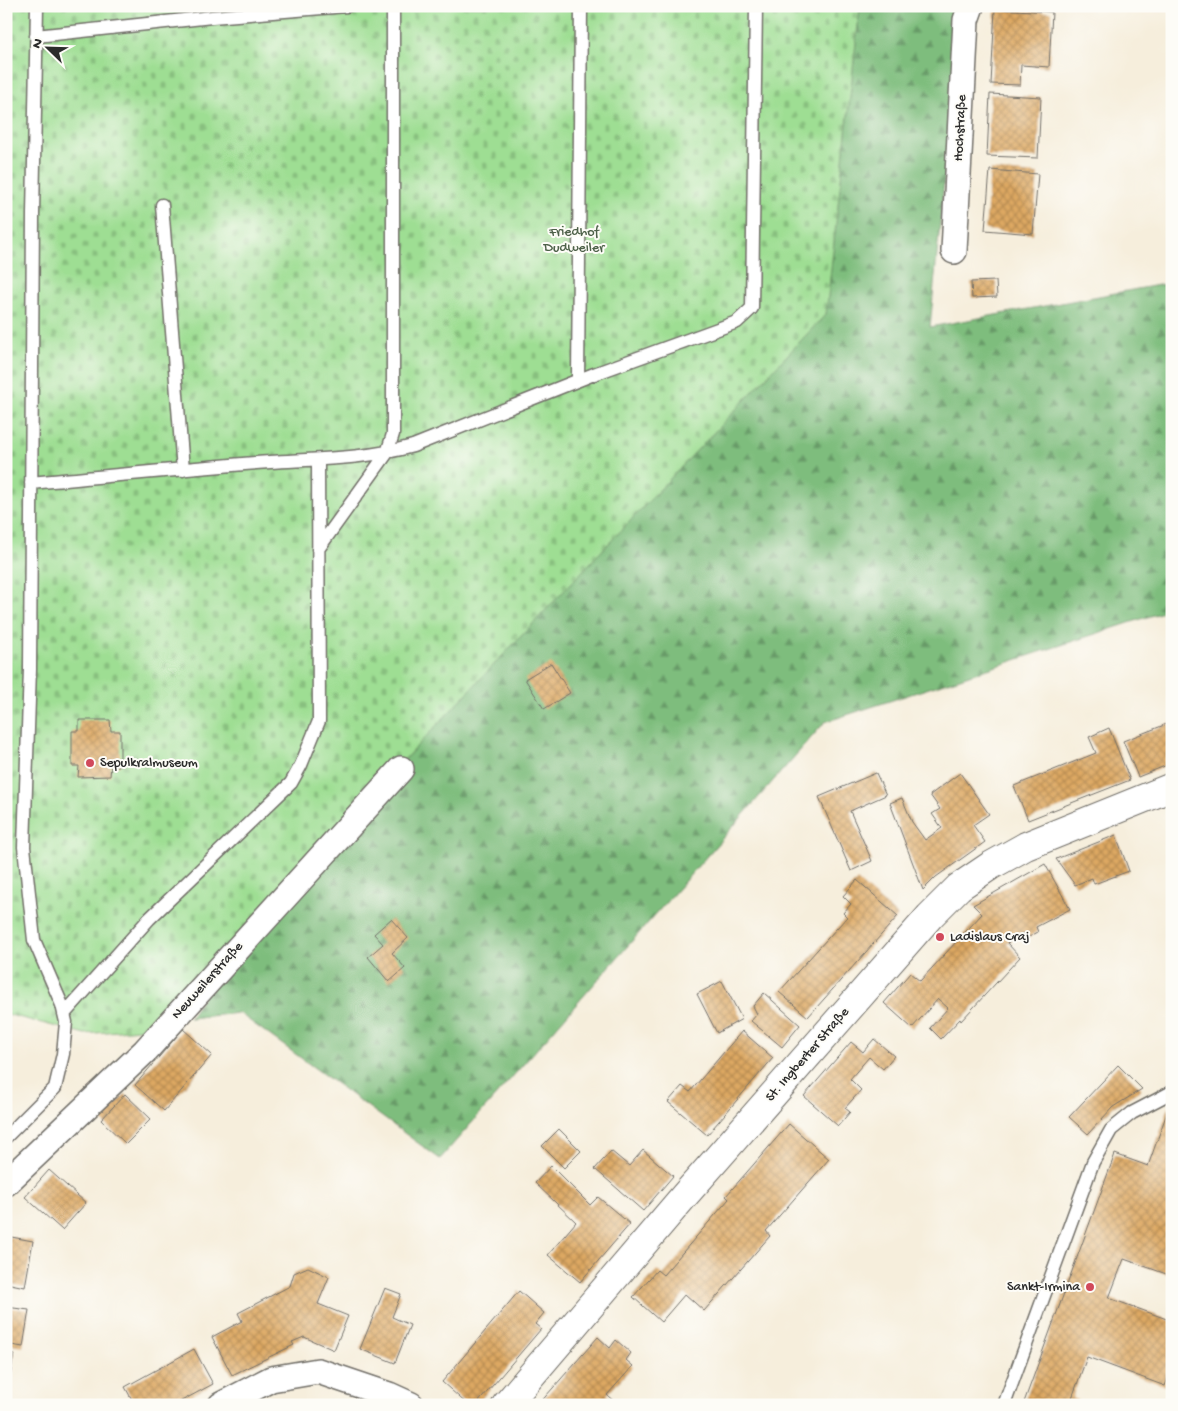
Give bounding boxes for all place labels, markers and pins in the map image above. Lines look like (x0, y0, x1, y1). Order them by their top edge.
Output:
place label: Sepulkralmuseum (100, 755, 198, 772)
marker: Sepulkralmuseum (84, 757, 96, 769)
place label: Ladislaus Craj (950, 929, 1030, 946)
marker: Ladislaus Craj (934, 931, 946, 943)
place label: Sankt-Irmina (1007, 1279, 1081, 1296)
marker: Sankt-Irmina (1084, 1281, 1096, 1293)

